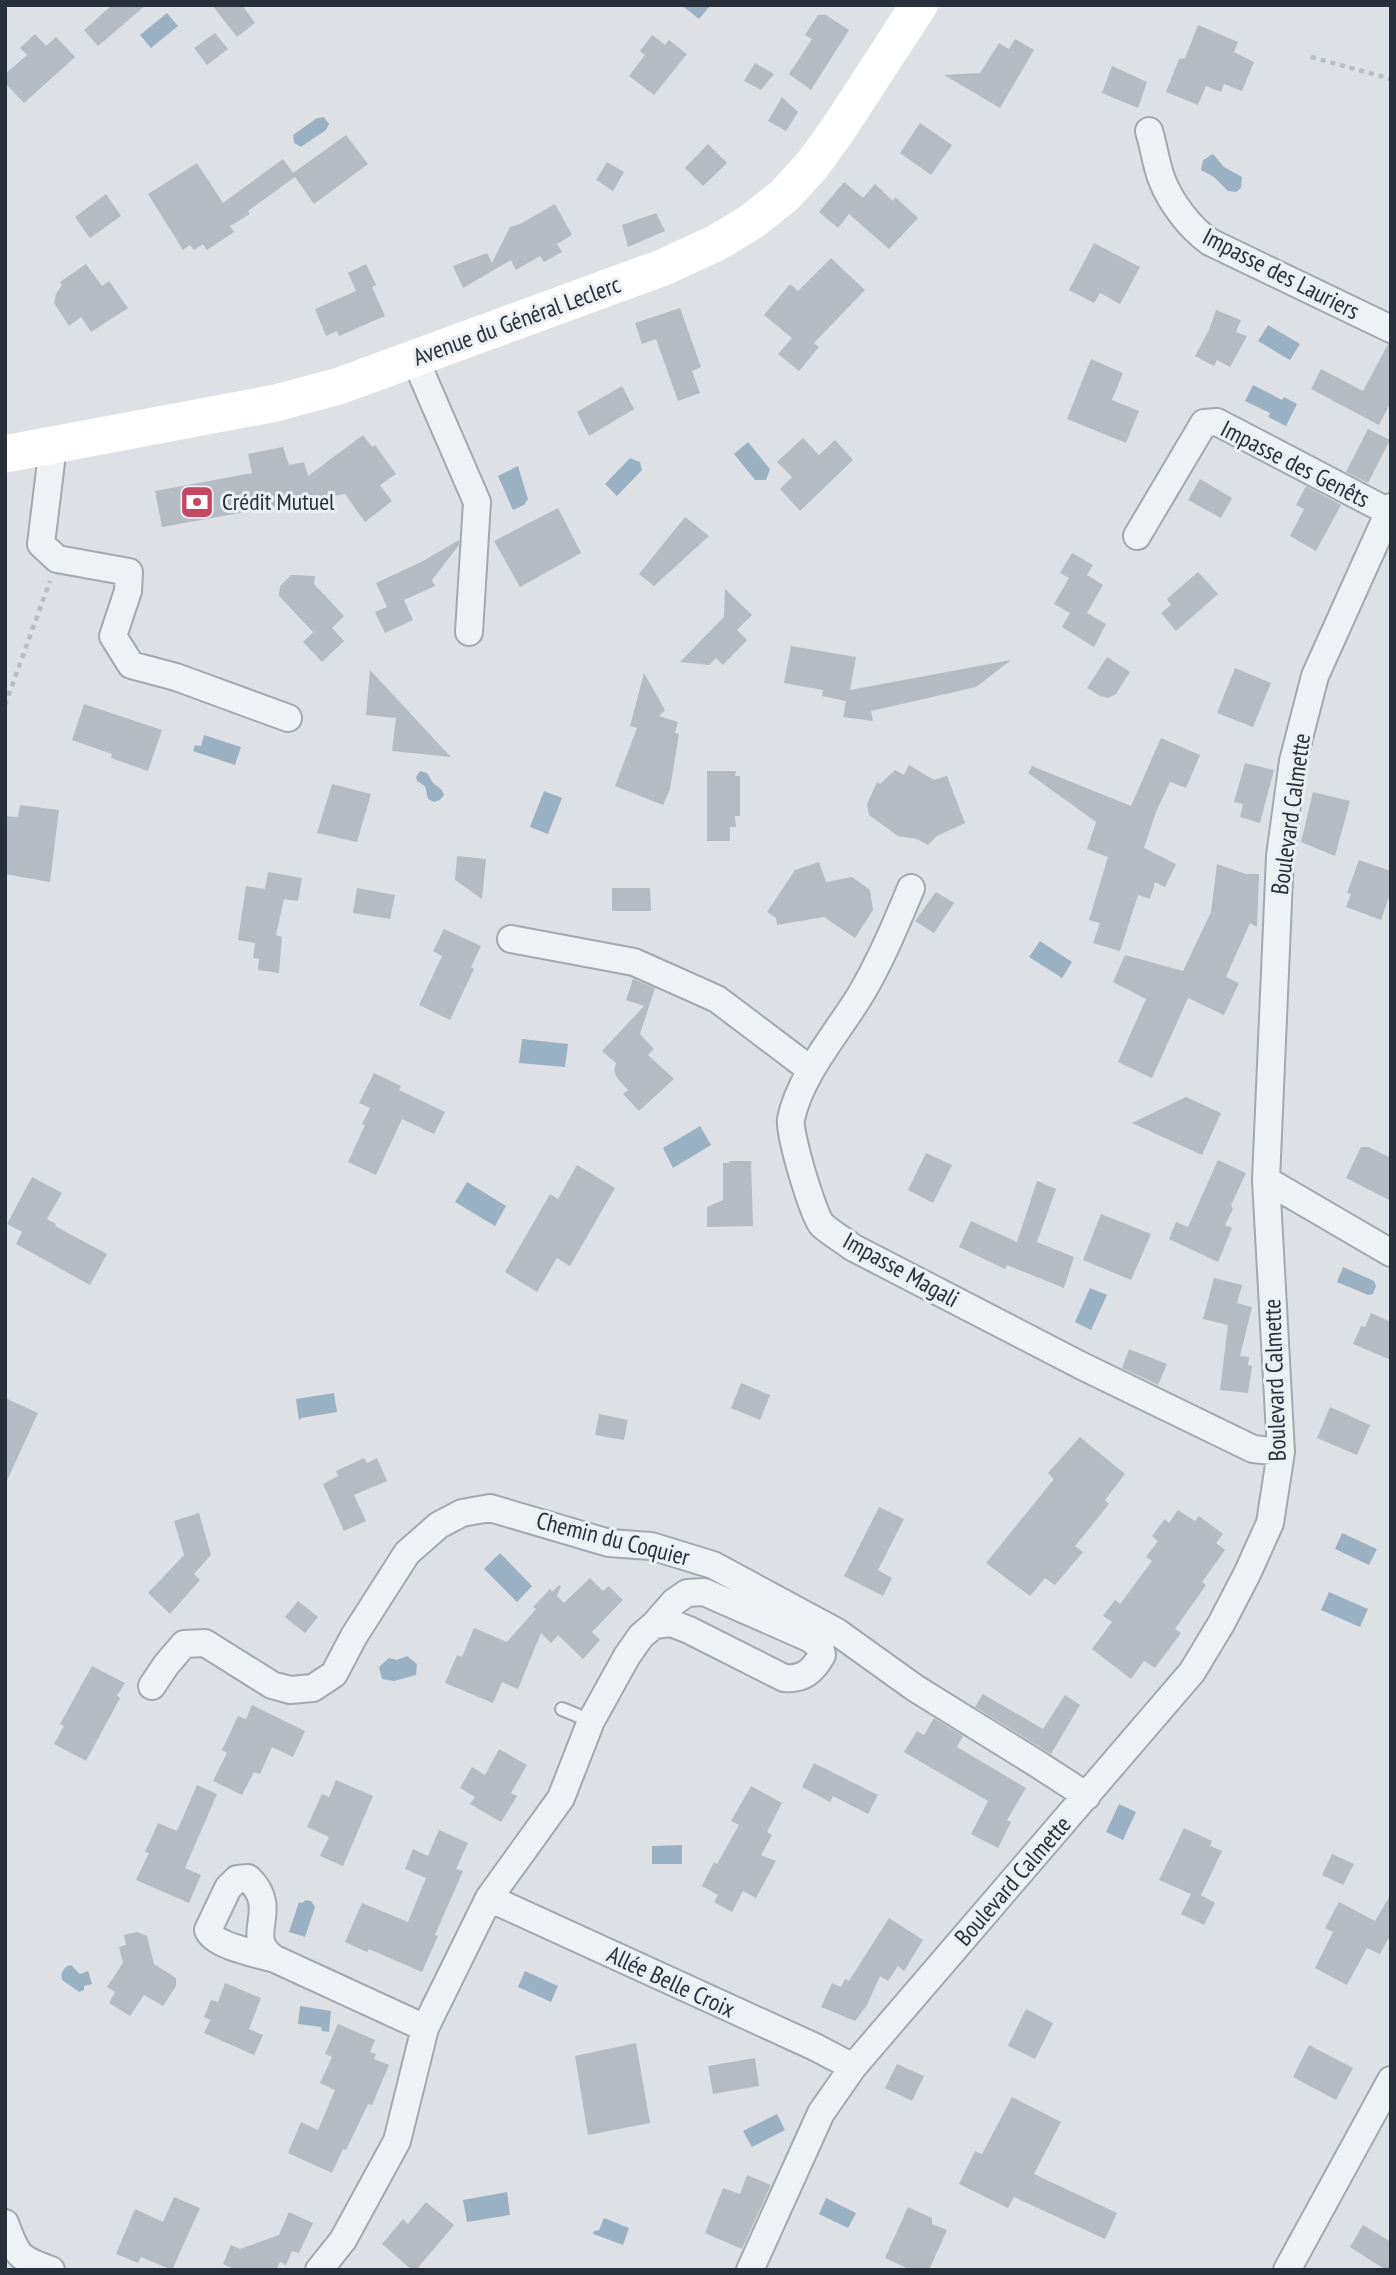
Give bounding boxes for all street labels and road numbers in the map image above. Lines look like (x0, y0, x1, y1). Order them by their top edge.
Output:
street label: Impasse des Lauriers (1198, 221, 1365, 326)
street label: Avenue du Général Leclerc (409, 268, 625, 372)
street label: Impasse des Genêts (1216, 413, 1375, 514)
street label: Boulevard Calmette (1264, 731, 1317, 897)
street label: Impasse Magali (838, 1225, 965, 1314)
street label: Boulevard Calmette (1256, 1298, 1293, 1462)
street label: Chemin du Coquier (533, 1504, 693, 1573)
street label: Boulevard Calmette (948, 1809, 1078, 1952)
street label: Allée Belle Croix (602, 1938, 740, 2025)

